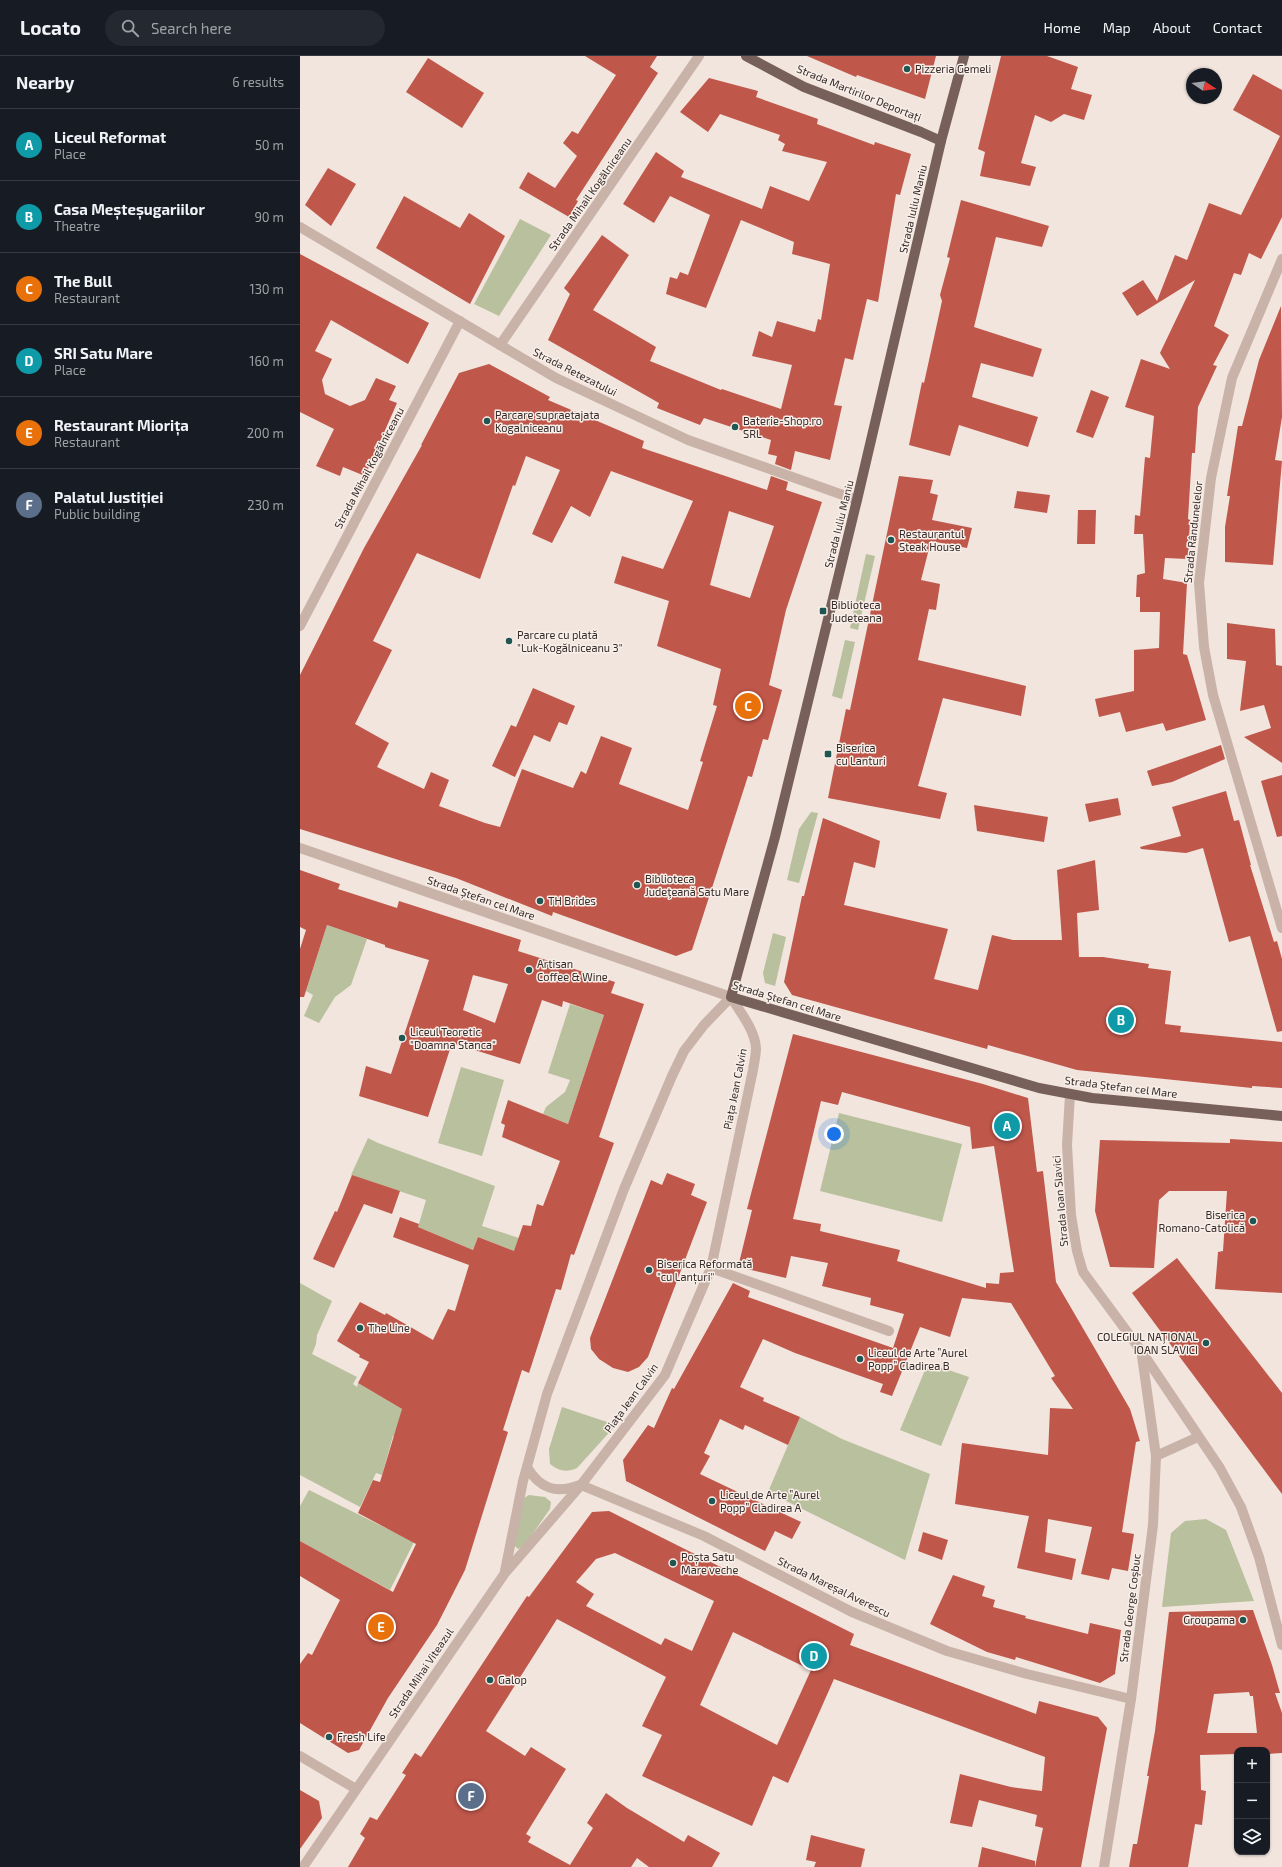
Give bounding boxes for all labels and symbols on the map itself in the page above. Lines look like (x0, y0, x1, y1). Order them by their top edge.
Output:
street label: Strada Martirilor Deportați (794, 62, 923, 125)
place label: Pizzeria Gemeli (915, 62, 991, 75)
marker: Pizzeria Gemeli (902, 64, 912, 74)
north arrow (1186, 68, 1222, 104)
street label: Strada Mihail Kogălniceanu (545, 134, 634, 253)
street label: Strada Iuliu Maniu (896, 163, 929, 254)
street label: Strada Retezatului (531, 345, 619, 398)
street label: Strada Mihail Kogălniceanu (331, 405, 406, 531)
place label: Parcare supraetajata Kogalniceanu (495, 408, 600, 434)
place label: Baterie-Shop.ro SRL (743, 414, 822, 440)
marker: Parcare supraetajata Kogalniceanu (482, 416, 492, 426)
marker: Baterie-Shop.ro SRL (730, 422, 740, 432)
street label: Strada Iuliu Maniu (821, 478, 856, 569)
street label: Strada Rândunelelor (1181, 480, 1204, 584)
place label: Restaurantul Steak House (899, 527, 965, 553)
marker: Restaurantul Steak House (886, 535, 896, 545)
place label: Biblioteca Judeteana (831, 598, 882, 624)
marker: Biblioteca Judeteana (818, 606, 828, 616)
place label: Parcare cu plată "Luk-Kogălniceanu 3" (517, 628, 623, 654)
marker: Parcare cu plată "Luk-Kogălniceanu 3" (504, 636, 514, 646)
pin: C (735, 691, 761, 721)
place label: Biserica cu Lanturi (836, 741, 886, 767)
marker: Biserica cu Lanturi (823, 749, 833, 759)
place label: Biblioteca Judeţeană Satu Mare (645, 872, 749, 899)
street label: Strada Ștefan cel Mare (425, 873, 537, 924)
marker: Biblioteca Judeţeană Satu Mare (632, 880, 642, 890)
place label: TH Brides (548, 894, 596, 907)
marker: TH Brides (535, 896, 545, 906)
place label: Artisan Coffee & Wine (537, 957, 608, 983)
marker: Artisan Coffee & Wine (524, 965, 534, 975)
street label: Strada Ștefan cel Mare (730, 978, 843, 1025)
pin: B (1108, 1005, 1134, 1035)
place label: Liceul Teoretic "Doamna Stanca" (410, 1025, 496, 1051)
marker: Liceul Teoretic "Doamna Stanca" (397, 1033, 407, 1043)
street label: Piața Jean Calvin (720, 1047, 751, 1131)
street label: Strada Ștefan cel Mare (1064, 1073, 1178, 1102)
pin: A (994, 1111, 1020, 1141)
your location (824, 1124, 844, 1144)
street label: Strada Ioan Slavici (1049, 1155, 1070, 1247)
place label: Biserica Romano-Catolică (1159, 1208, 1245, 1234)
marker: Biserica Romano-Catolică (1248, 1216, 1258, 1226)
place label: Biserica Reformată "cu Lanțuri" (657, 1257, 752, 1285)
marker: Biserica Reformată "cu Lanțuri" (644, 1265, 654, 1275)
place label: The Line (368, 1321, 410, 1334)
marker: The Line (355, 1323, 365, 1333)
place label: COLEGIUL NAŢIONAL IOAN SLAVICI (1097, 1330, 1198, 1356)
marker: COLEGIUL NAŢIONAL IOAN SLAVICI (1201, 1338, 1211, 1348)
place label: Liceul de Arte ”Aurel Popp” Cladirea B (868, 1346, 968, 1372)
marker: Liceul de Arte ”Aurel Popp” Cladirea B (855, 1354, 865, 1364)
street label: Piața Jean Calvin (601, 1360, 662, 1436)
place label: Liceul de Arte ”Aurel Popp” Cladirea A (720, 1488, 820, 1514)
marker: Liceul de Arte ”Aurel Popp” Cladirea A (707, 1496, 717, 1506)
place label: Poșta Satu Mare veche (681, 1550, 739, 1576)
street label: Strada George Coșbuc (1116, 1553, 1145, 1663)
street label: Strada Mareșal Averescu (775, 1554, 893, 1621)
marker: Poșta Satu Mare veche (668, 1558, 678, 1568)
pin: E (368, 1612, 394, 1642)
place label: Groupama (1183, 1613, 1235, 1626)
marker: Groupama (1238, 1615, 1248, 1625)
street label: Strada Mihai Viteazul (386, 1625, 456, 1720)
pin: D (801, 1641, 827, 1671)
place label: Galop (498, 1673, 527, 1686)
marker: Galop (485, 1675, 495, 1685)
place label: Fresh Life (337, 1730, 386, 1743)
marker: Fresh Life (324, 1732, 334, 1742)
pin: F (458, 1781, 484, 1811)

